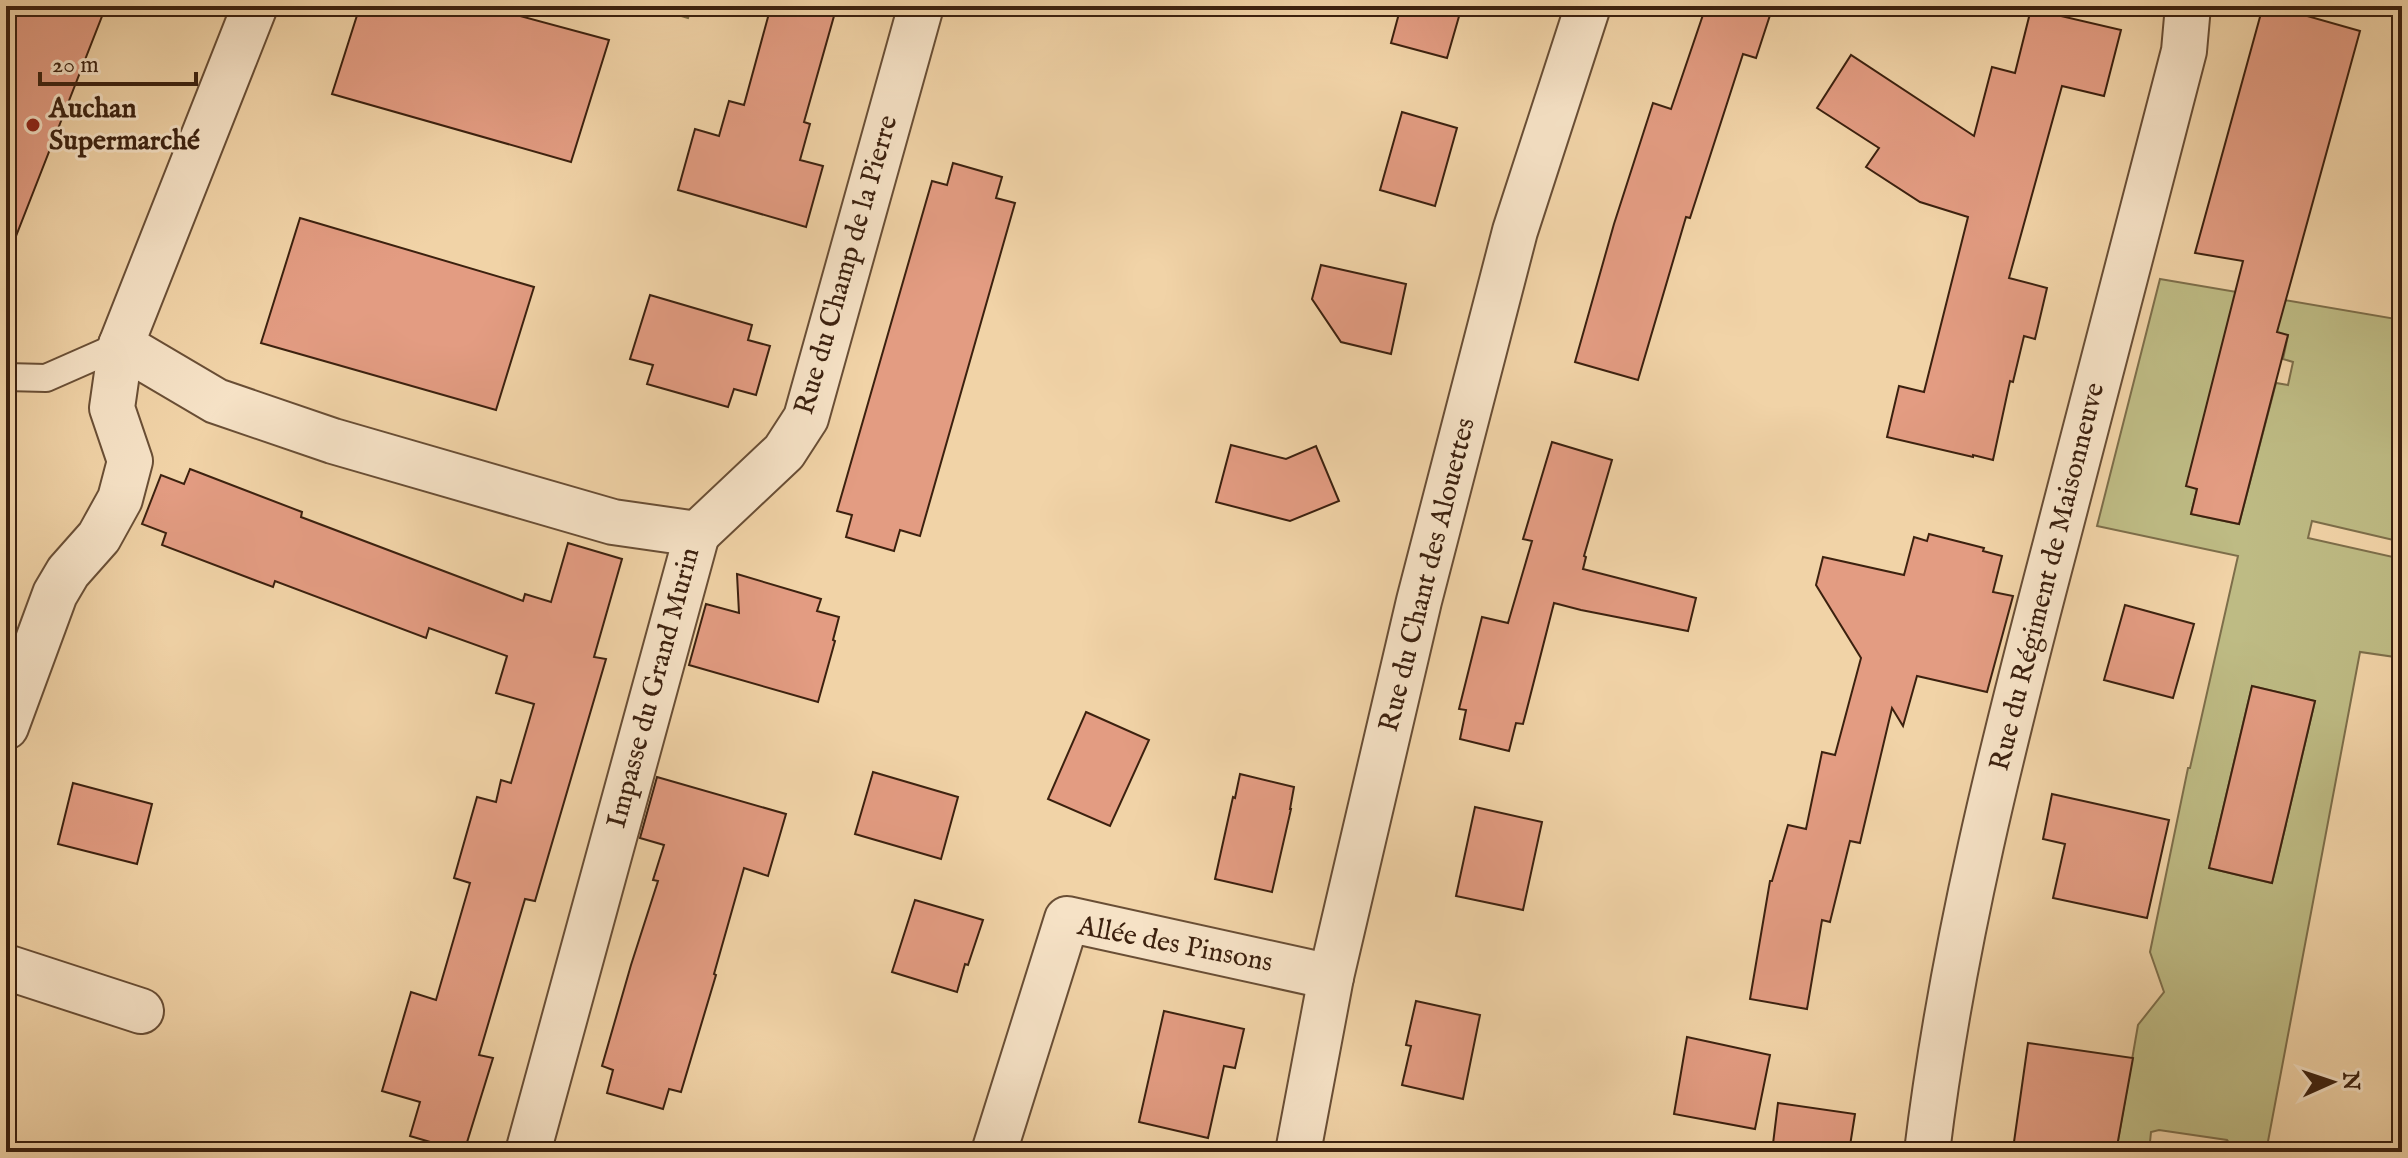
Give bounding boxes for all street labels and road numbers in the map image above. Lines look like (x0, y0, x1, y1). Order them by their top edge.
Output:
street label: Rue du Champ de la Pierre (787, 111, 907, 419)
street label: Rue du Régiment de Maisonneuve (1983, 379, 2113, 775)
street label: Rue du Chant des Alouettes (1372, 414, 1484, 736)
street label: Impasse du Grand Murin (600, 544, 708, 832)
street label: Allée des Pinsons (1074, 909, 1275, 981)

